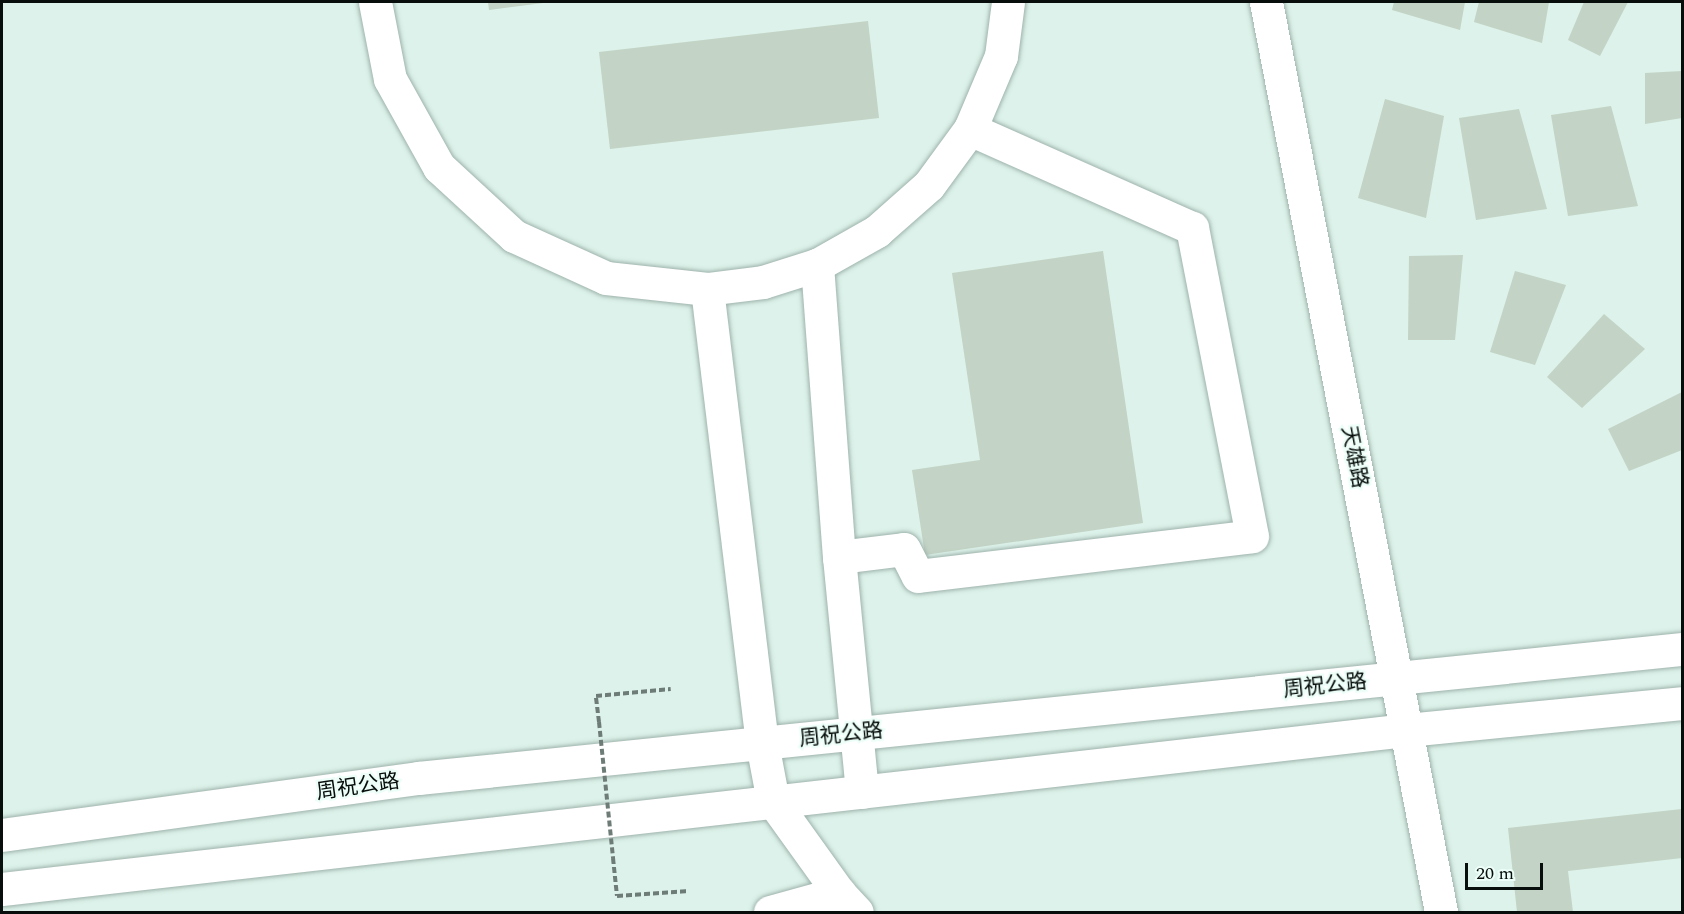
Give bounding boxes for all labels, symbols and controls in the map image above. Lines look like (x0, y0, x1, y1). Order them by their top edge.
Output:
street label: 天雄路 (1336, 424, 1372, 490)
street label: 周祝公路 (1282, 669, 1368, 703)
street label: 周祝公路 (798, 718, 884, 752)
street label: 周祝公路 (315, 769, 401, 805)
scale bar (1468, 851, 1546, 889)
text: 20 m (1476, 860, 1514, 887)

